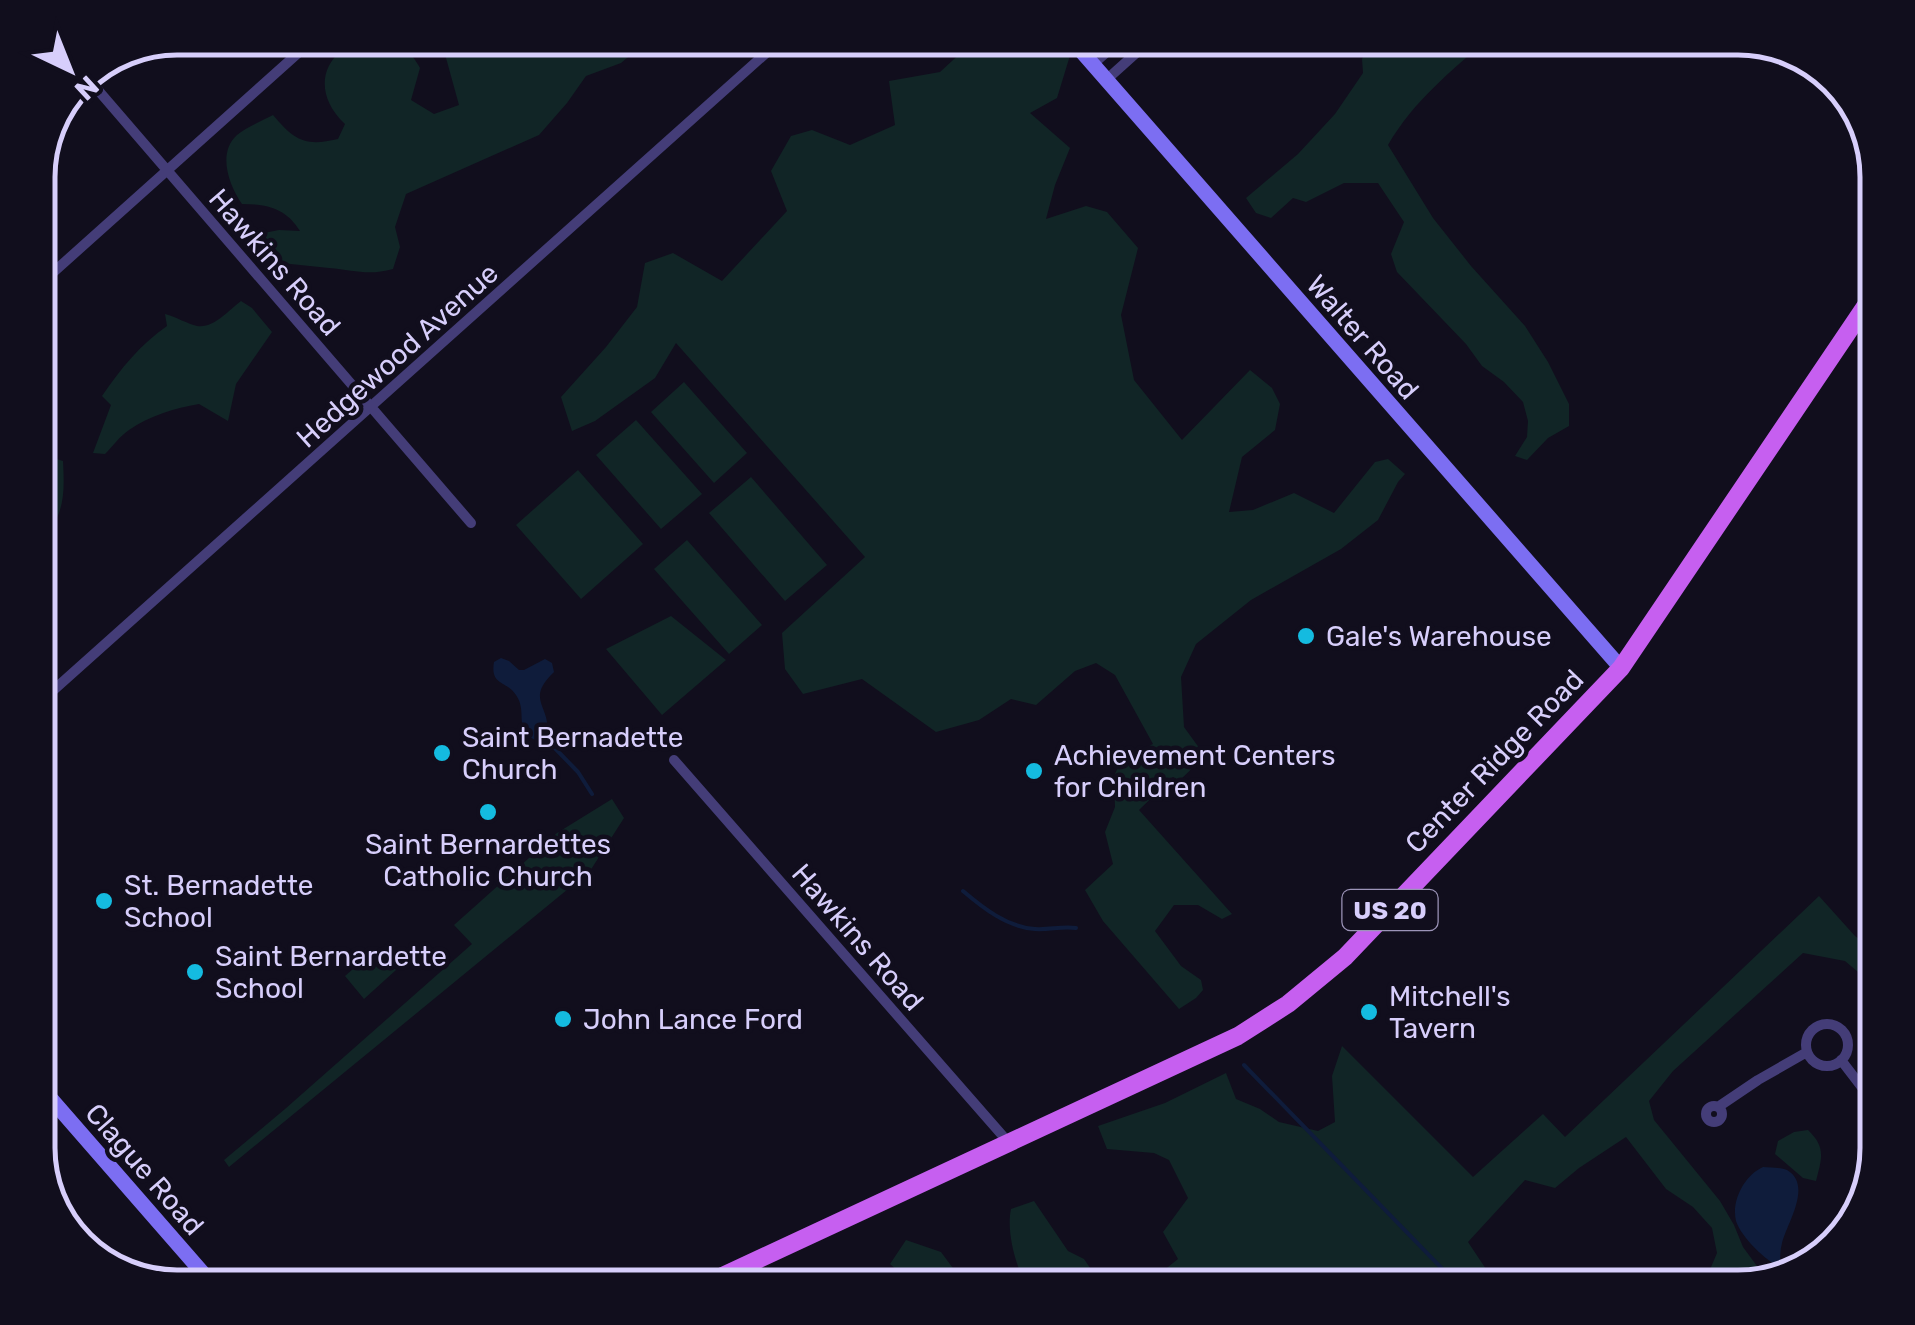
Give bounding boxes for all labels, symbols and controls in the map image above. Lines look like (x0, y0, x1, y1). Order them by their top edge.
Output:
north arrow (20, 20, 120, 120)
text: N (68, 69, 105, 107)
street label: Hawkins Road (202, 182, 347, 342)
street label: Hedgewood Avenue (290, 256, 505, 454)
street label: Walter Road (1300, 268, 1426, 406)
place label: Gale's Warehouse (1326, 620, 1552, 653)
marker: Gale's Warehouse (1295, 625, 1317, 647)
street label: Center Ridge Road (1398, 663, 1590, 860)
place label: Saint Bernadette Church (462, 721, 684, 786)
place label: Achievement Centers for Children (1054, 739, 1336, 804)
marker: Saint Bernadette Church (431, 742, 453, 764)
marker: Achievement Centers for Children (1023, 760, 1045, 782)
marker: Saint Bernardettes Catholic Church (477, 801, 499, 823)
place label: Saint Bernardettes Catholic Church (365, 828, 611, 893)
street label: Hawkins Road (785, 857, 930, 1017)
place label: St. Bernadette School (124, 869, 314, 934)
marker: St. Bernadette School (93, 890, 115, 912)
road number: US 20 (1342, 890, 1438, 930)
place label: Saint Bernardette School (215, 940, 447, 1005)
marker: Saint Bernardette School (184, 961, 206, 983)
place label: Mitchell's Tavern (1389, 980, 1511, 1045)
marker: Mitchell's Tavern (1358, 1001, 1380, 1023)
place label: John Lance Ford (583, 1003, 803, 1036)
marker: John Lance Ford (552, 1008, 574, 1030)
street label: Clague Road (79, 1097, 211, 1242)

